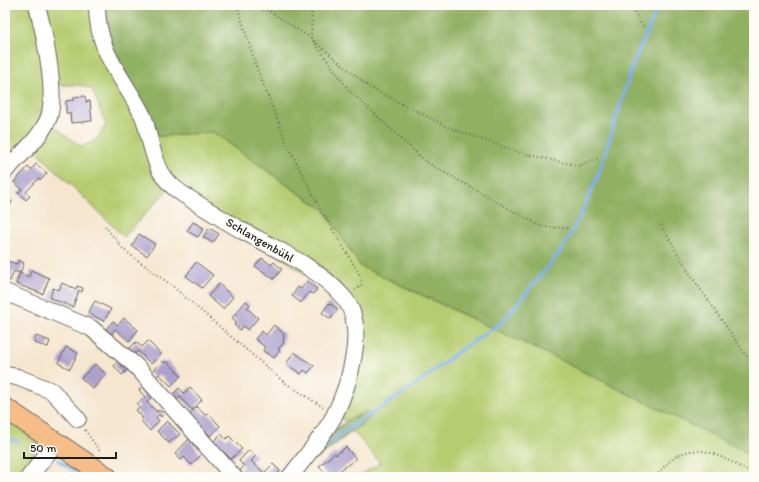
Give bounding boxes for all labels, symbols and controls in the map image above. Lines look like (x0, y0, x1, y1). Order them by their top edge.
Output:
street label: Schlangenbühl (224, 215, 297, 265)
scale bar (24, 434, 116, 460)
text: 50 m (30, 441, 56, 455)

